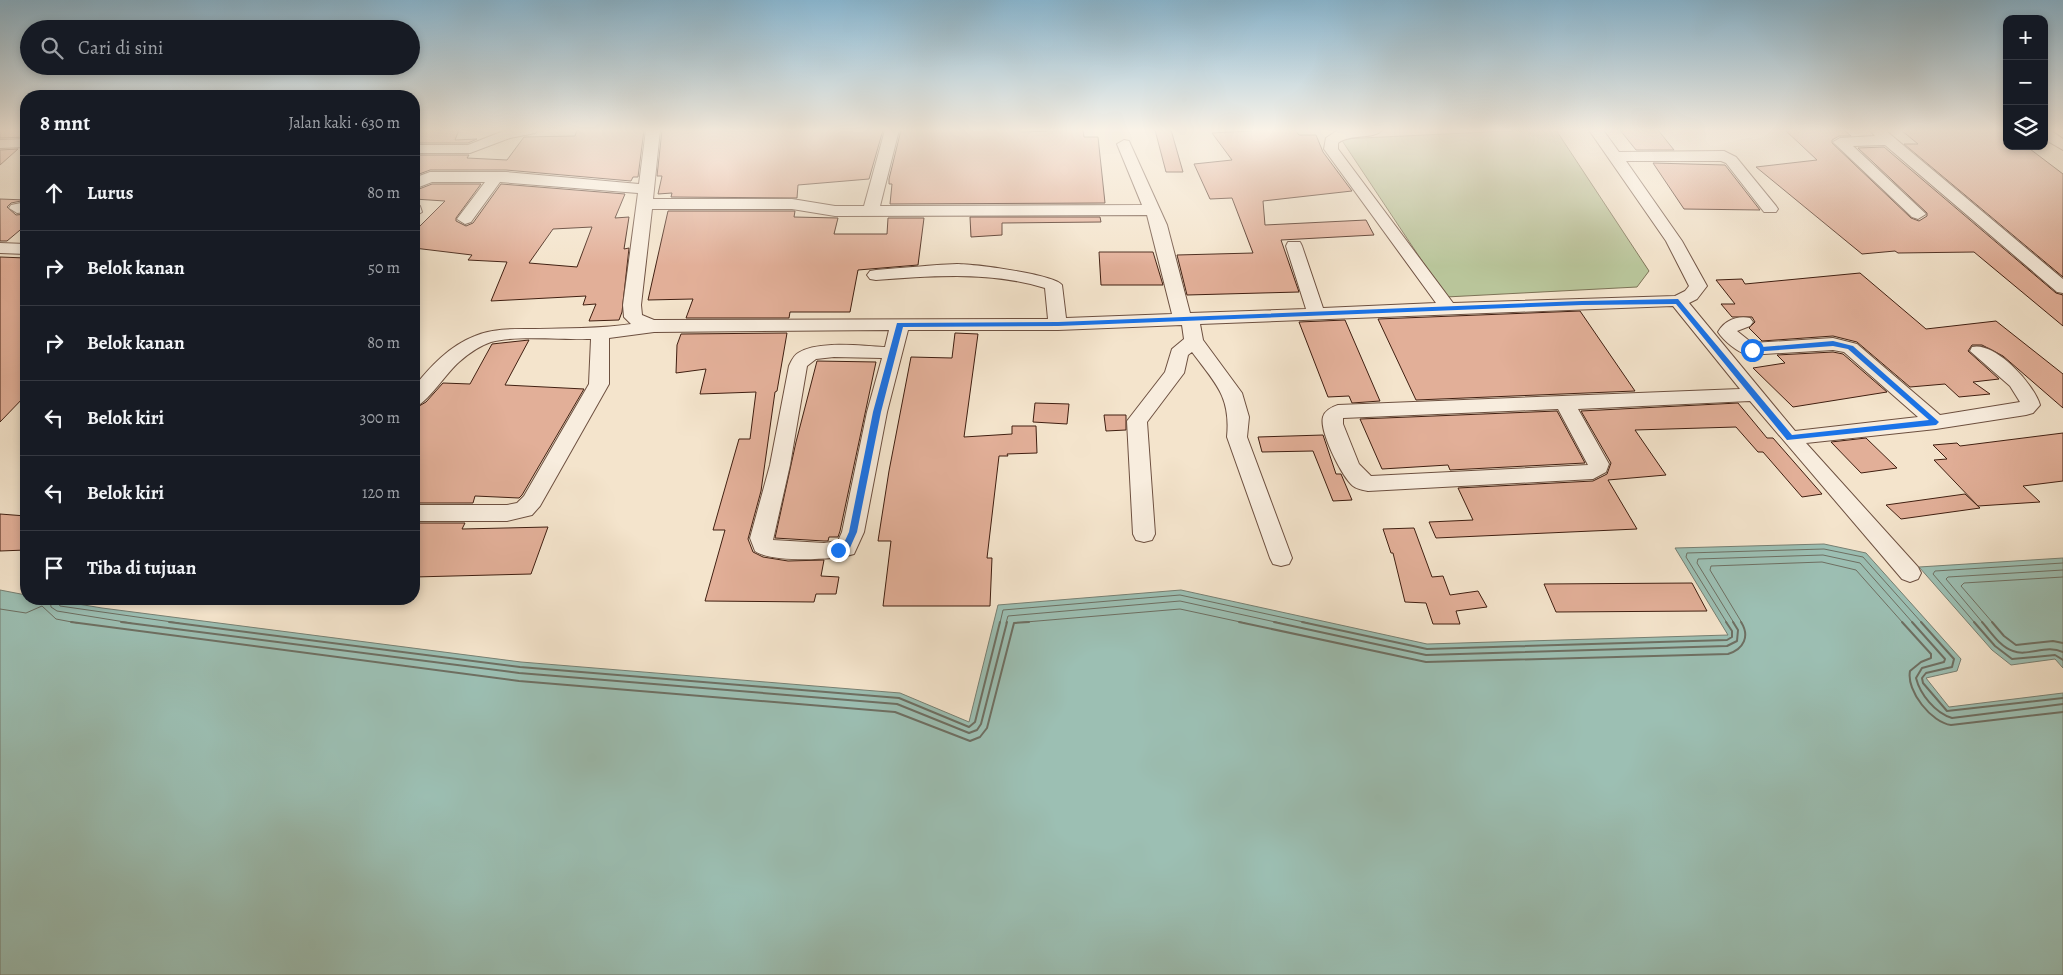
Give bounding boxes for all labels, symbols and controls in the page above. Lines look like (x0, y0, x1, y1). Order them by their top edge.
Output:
map controls (2003, 15, 2048, 150)
button: + (2003, 15, 2048, 60)
search box (20, 20, 420, 75)
icon: search (38, 34, 66, 62)
text: Cari di sini (78, 35, 163, 61)
button: − (2003, 60, 2048, 105)
button: layers (2003, 105, 2048, 150)
text: 8 mnt (40, 109, 90, 137)
text: Jalan kaki · 630 m (288, 112, 400, 134)
icon: ahead (40, 179, 68, 207)
text: Lurus (87, 180, 133, 206)
text: 80 m (367, 182, 400, 204)
icon: right (40, 254, 68, 282)
text: Belok kanan (87, 255, 185, 281)
text: 50 m (368, 257, 400, 279)
icon: right (40, 329, 68, 357)
text: Belok kanan (87, 330, 185, 356)
text: 80 m (367, 332, 400, 354)
route start (1741, 339, 1764, 362)
icon: left (40, 404, 68, 432)
text: Belok kiri (87, 405, 164, 431)
text: 300 m (360, 407, 400, 429)
icon: left (40, 479, 68, 507)
text: Belok kiri (87, 480, 164, 506)
text: 120 m (362, 482, 400, 504)
route end (827, 539, 850, 562)
icon: arrive (40, 554, 68, 582)
text: Tiba di tujuan (87, 555, 196, 581)

